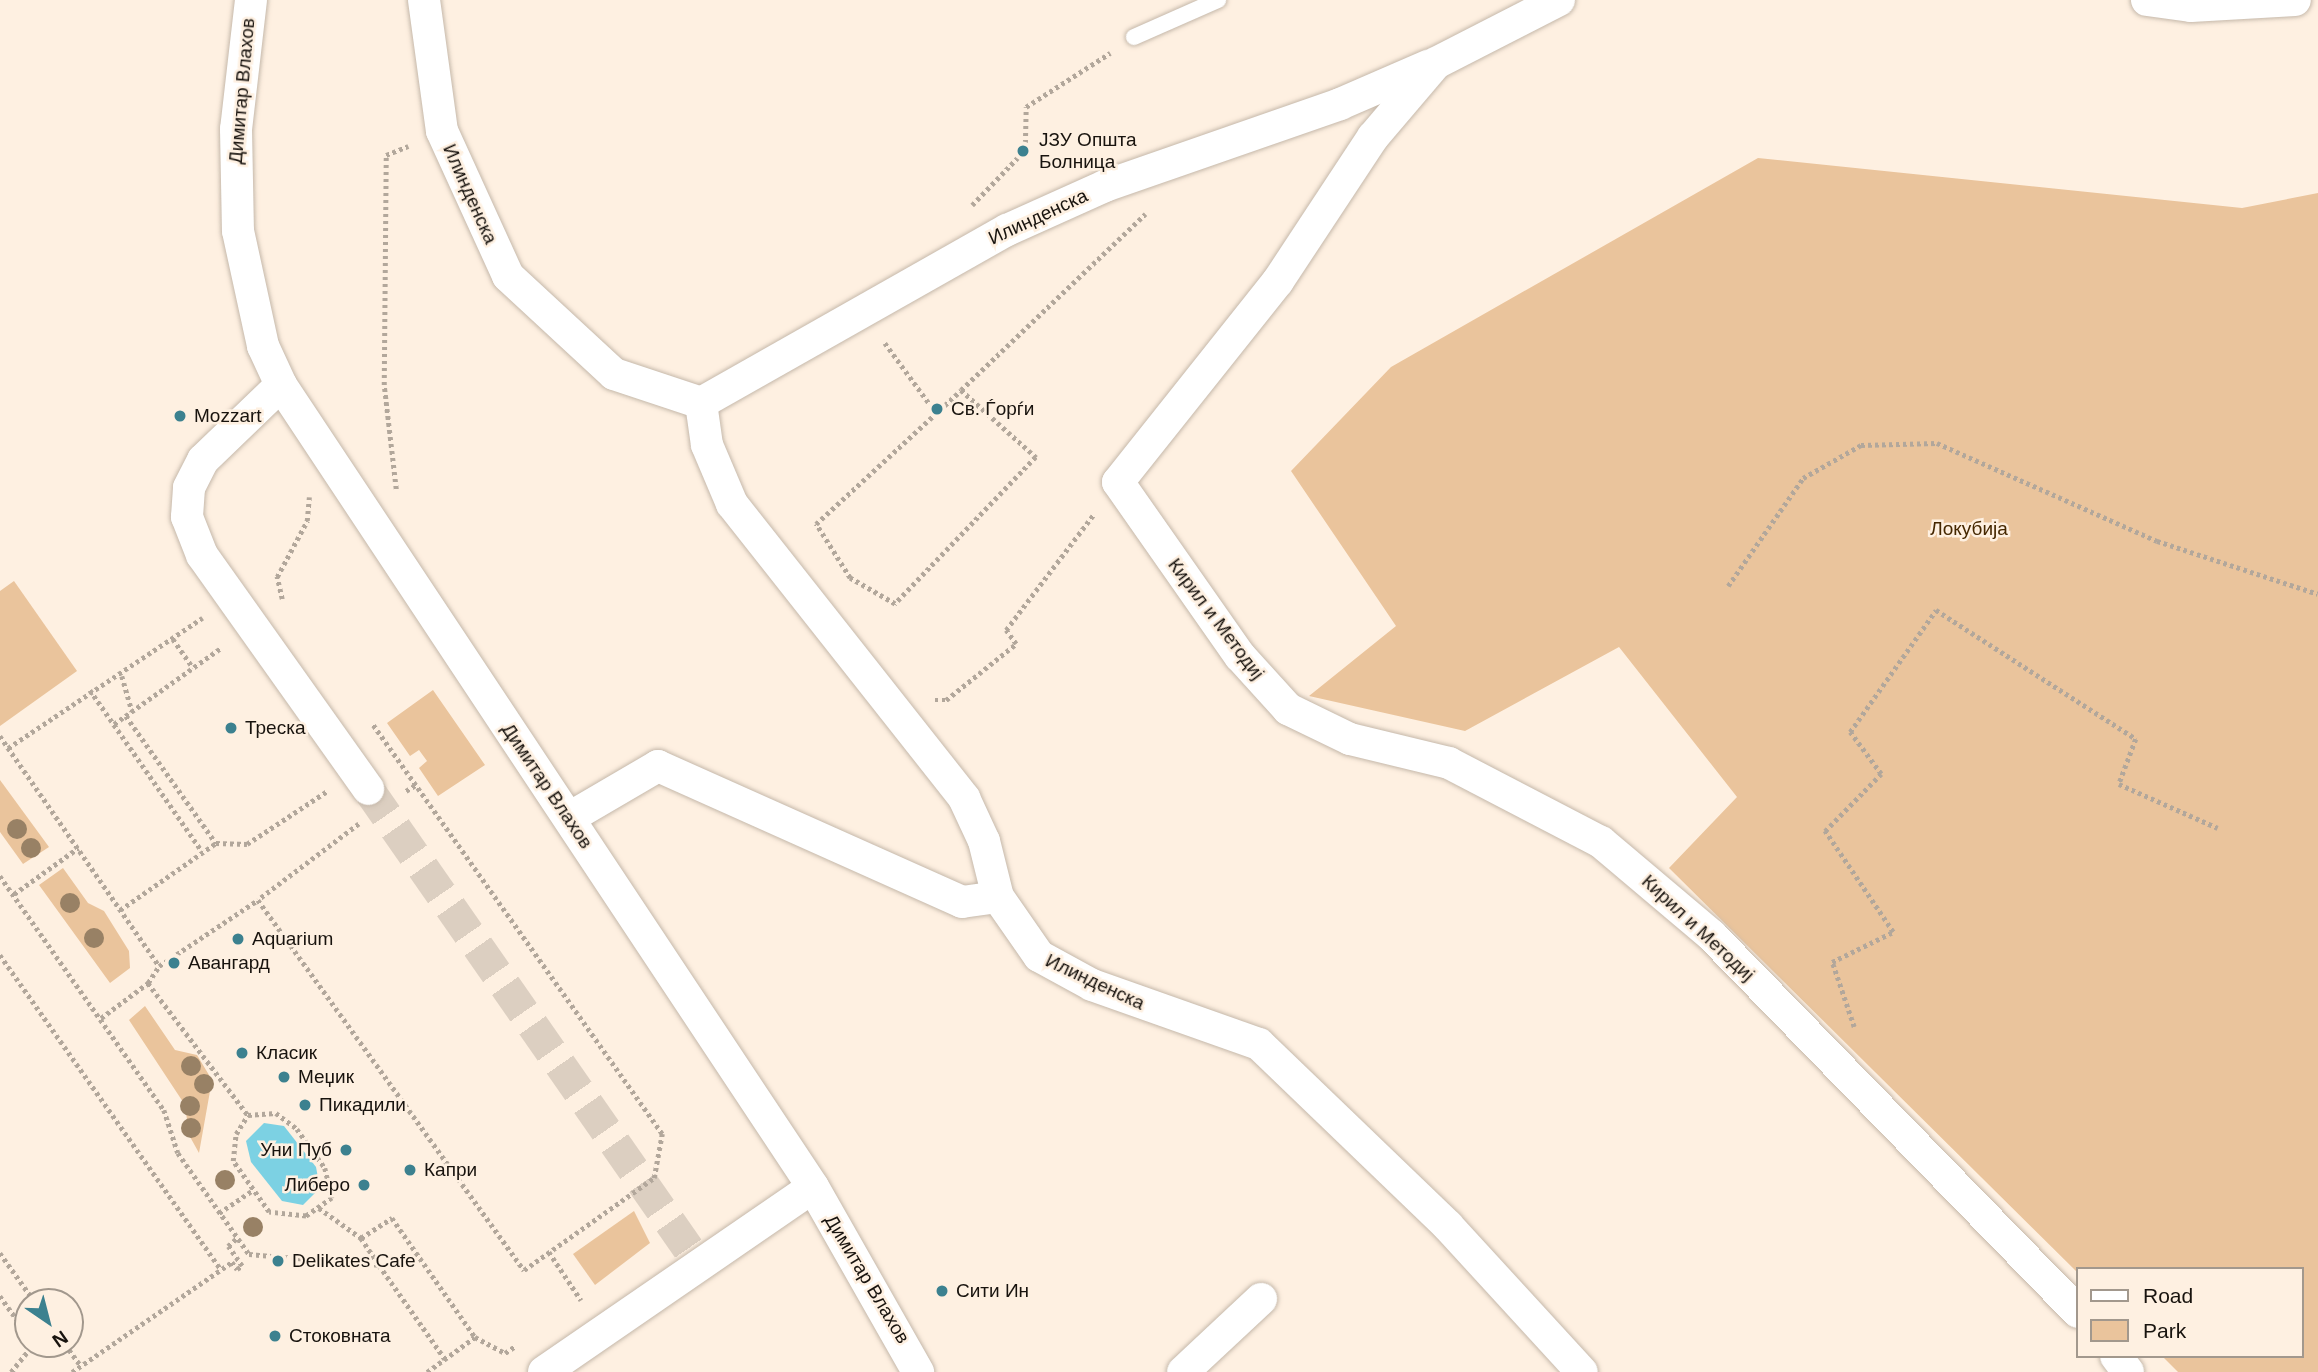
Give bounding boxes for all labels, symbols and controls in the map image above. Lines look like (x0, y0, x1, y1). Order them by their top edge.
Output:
street label: Димитар Влахов (224, 17, 260, 165)
place label: ЈЗУ Општа Болница (1039, 129, 1136, 173)
street label: Илинденска (438, 141, 502, 247)
marker: ЈЗУ Општа Болница (1013, 141, 1033, 161)
street label: Илинденска (985, 184, 1091, 250)
place label: Св. Ѓорѓи (951, 398, 1034, 420)
marker: Св. Ѓорѓи (929, 401, 945, 417)
place label: Mozzart (194, 405, 262, 427)
marker: Mozzart (172, 408, 188, 424)
park label: Локубија (1930, 518, 2008, 540)
street label: Кирил и Методиј (1163, 554, 1269, 684)
place label: Треска (245, 717, 305, 739)
street label: Димитар Влахов (497, 719, 597, 853)
marker: Треска (223, 720, 239, 736)
street label: Кирил и Методиј (1637, 870, 1759, 986)
place label: Aquarium (252, 928, 333, 950)
marker: Aquarium (230, 931, 246, 947)
street label: Илинденска (1042, 949, 1148, 1015)
place label: Авангард (188, 952, 270, 974)
marker: Авангард (166, 955, 182, 971)
place label: Класик (256, 1042, 317, 1064)
marker: Класик (234, 1045, 250, 1061)
place label: Меџик (298, 1066, 354, 1088)
marker: Меџик (276, 1069, 292, 1085)
place label: Пикадили (319, 1094, 406, 1116)
marker: Пикадили (297, 1097, 313, 1113)
place label: Уни Пуб (260, 1139, 332, 1161)
marker: Уни Пуб (338, 1142, 354, 1158)
place label: Капри (424, 1159, 477, 1181)
marker: Капри (402, 1162, 418, 1178)
place label: Либеро (285, 1174, 350, 1196)
marker: Либеро (356, 1177, 372, 1193)
street label: Димитар Влахов (820, 1210, 914, 1348)
place label: Delikates Cafe (292, 1250, 416, 1272)
marker: Delikates Cafe (270, 1253, 286, 1269)
legend (2076, 1267, 2304, 1358)
place label: Сити Ин (956, 1280, 1029, 1302)
marker: Сити Ин (934, 1283, 950, 1299)
text: Road (2143, 1284, 2193, 1307)
north arrow (14, 1288, 84, 1358)
text: Park (2143, 1319, 2186, 1342)
place label: Стоковната (289, 1325, 391, 1347)
text: N (49, 1326, 72, 1352)
marker: Стоковната (267, 1328, 283, 1344)

